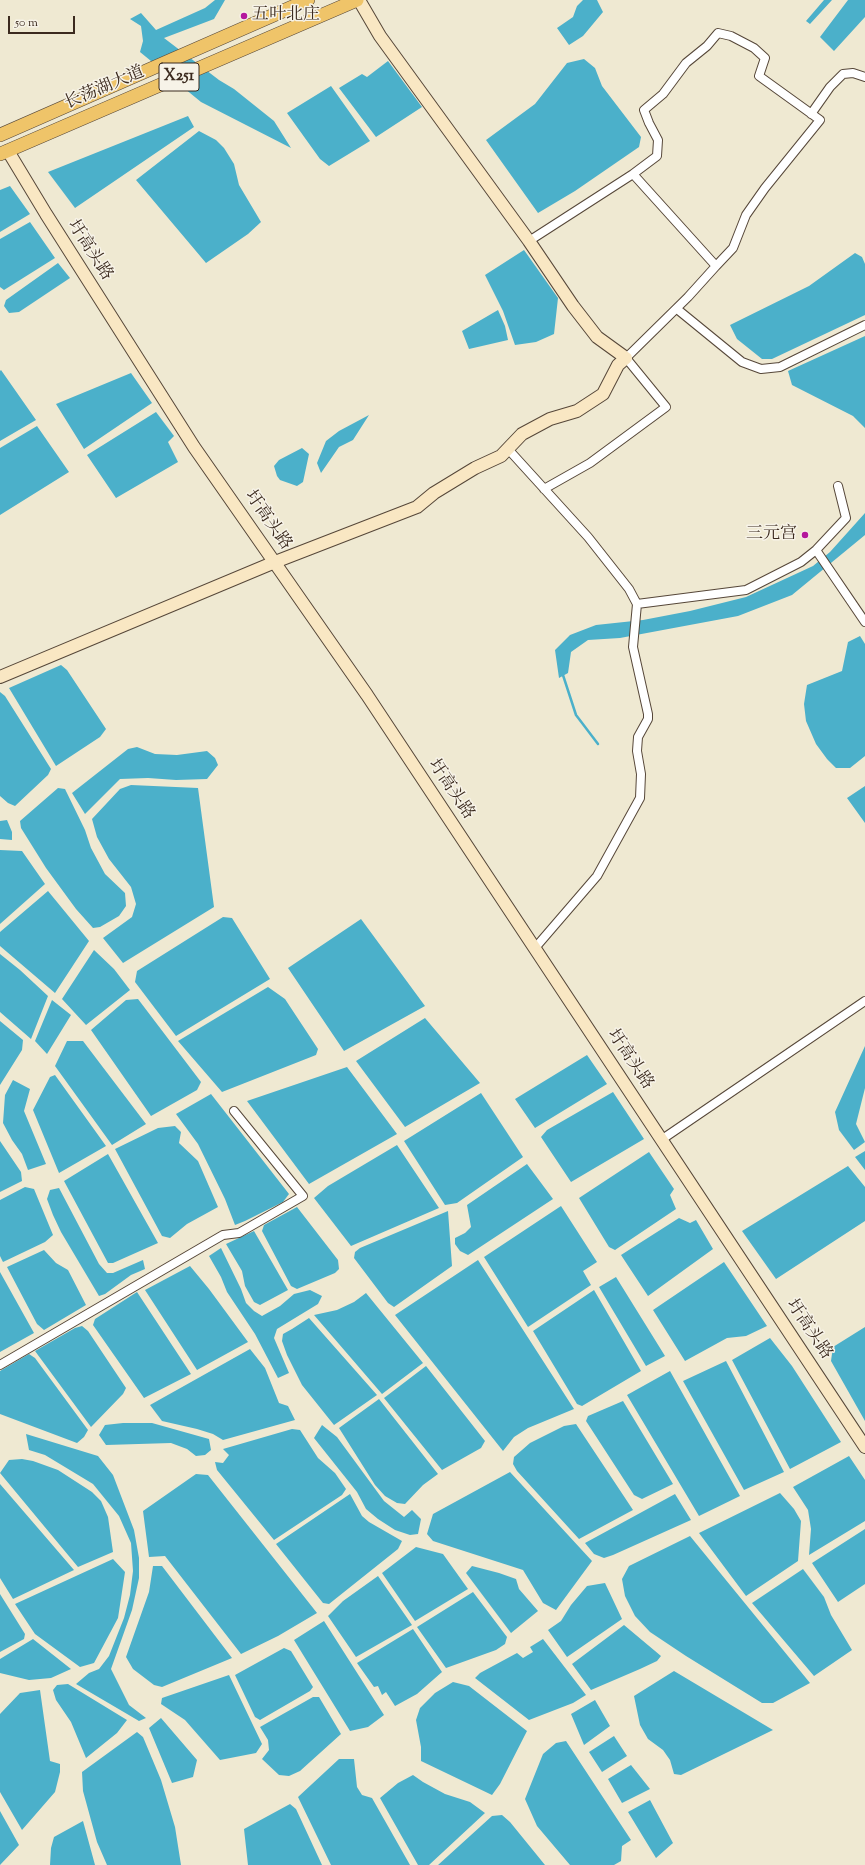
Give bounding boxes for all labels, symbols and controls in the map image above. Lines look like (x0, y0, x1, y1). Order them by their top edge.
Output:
place label: 五叶北庄 (252, 6, 320, 26)
scale bar (10, 8, 77, 34)
marker: 五叶北庄 (239, 11, 249, 21)
text: 50 m (15, 14, 38, 32)
street label: 长荡湖大道 (62, 63, 148, 115)
road number: X251 (159, 63, 199, 91)
street label: 圩高头路 (62, 217, 116, 285)
street label: 圩高头路 (239, 487, 295, 555)
place label: 三元宫 (746, 525, 797, 545)
marker: 三元宫 (800, 530, 810, 540)
street label: 圩高头路 (423, 756, 477, 824)
street label: 圩高头路 (602, 1026, 656, 1094)
street label: 圩高头路 (781, 1296, 835, 1364)

